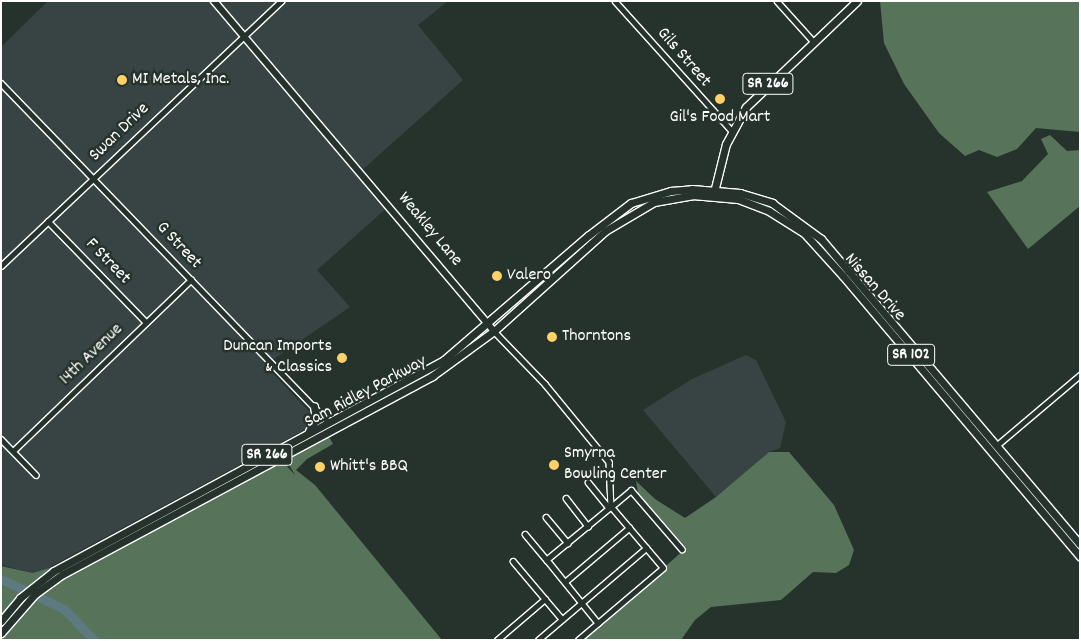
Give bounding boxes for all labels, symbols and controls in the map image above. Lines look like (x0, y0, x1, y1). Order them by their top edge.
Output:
street label: Gils Street (651, 24, 715, 92)
place label: MI Metals, Inc. (132, 69, 229, 91)
road number: SR 266 (742, 70, 794, 98)
marker: MI Metals, Inc. (116, 74, 128, 86)
marker: Gil's Food Mart (714, 93, 726, 105)
street label: Swan Drive (85, 99, 155, 167)
place label: Gil's Food Mart (670, 107, 770, 129)
street label: Weakley Lane (392, 189, 466, 271)
street label: G Street (151, 218, 205, 274)
street label: F Street (80, 234, 134, 290)
street label: Nissan Drive (839, 250, 909, 326)
place label: Valero (507, 265, 551, 287)
marker: Valero (491, 270, 503, 282)
street label: 14th Avenue (56, 320, 128, 390)
place label: Thorntons (562, 326, 631, 348)
marker: Thorntons (546, 331, 558, 343)
place label: Duncan Imports & Classics (223, 337, 332, 379)
road number: SR 102 (886, 342, 936, 368)
street label: Sam Ridley Parkway (301, 352, 431, 434)
marker: Duncan Imports & Classics (336, 352, 348, 364)
road number: SR 266 (241, 442, 293, 468)
place label: Smyrna Bowling Center (564, 444, 666, 486)
place label: Whitt's BBQ (330, 456, 408, 478)
marker: Smyrna Bowling Center (548, 459, 560, 471)
marker: Whitt's BBQ (314, 461, 326, 473)

